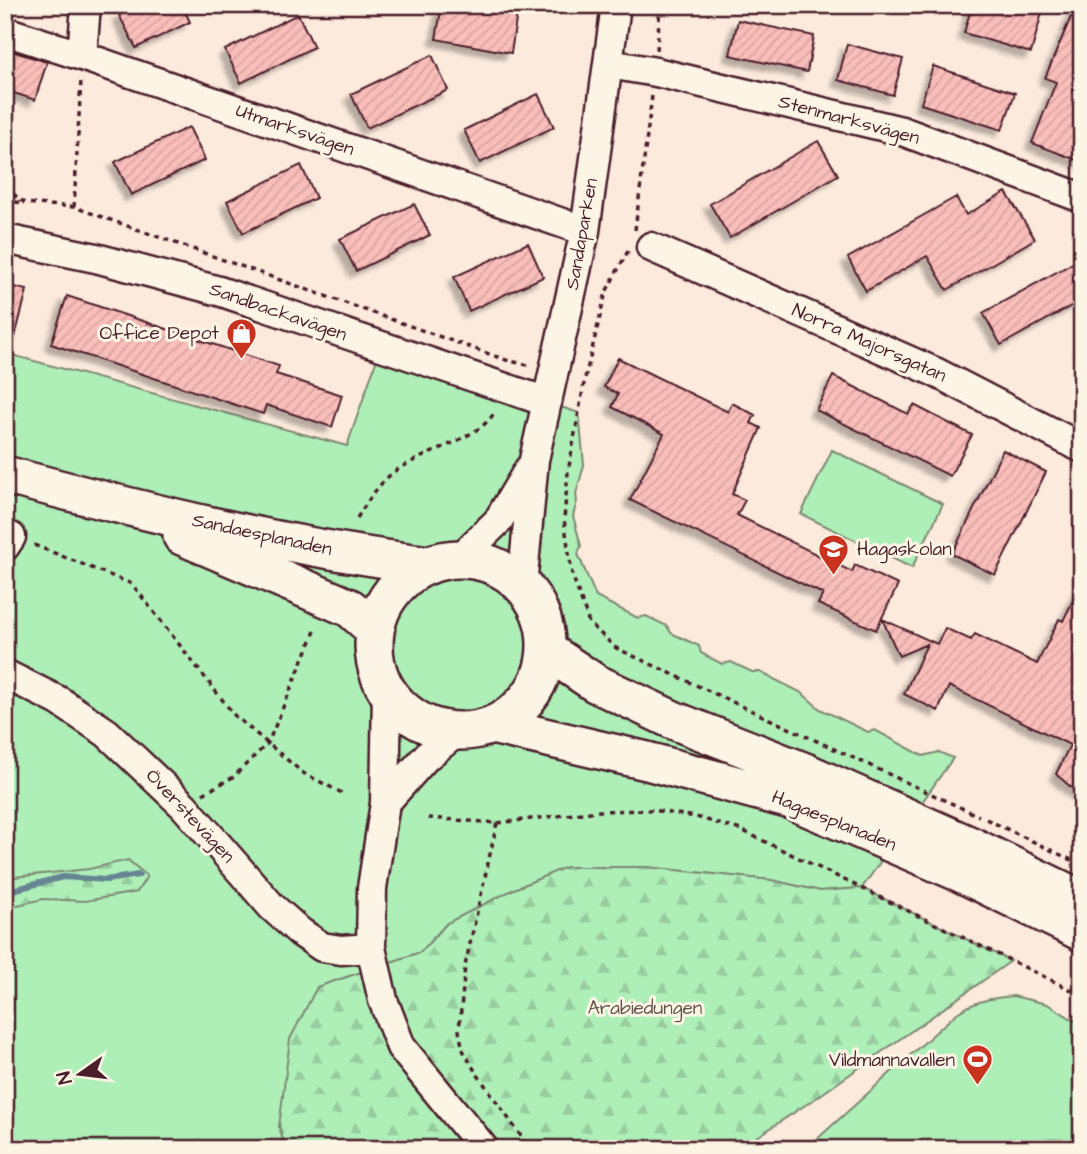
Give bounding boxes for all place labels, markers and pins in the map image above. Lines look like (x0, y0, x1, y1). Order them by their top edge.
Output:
shop icon: Office Depot (225, 316, 259, 360)
place label: Office Depot (99, 320, 219, 347)
school or university icon: Hagaskolan (817, 532, 851, 576)
place label: Hagaskolan (857, 536, 952, 564)
sports icon: Vildmannavallen (961, 1043, 995, 1087)
place label: Vildmannavallen (829, 1047, 955, 1074)

